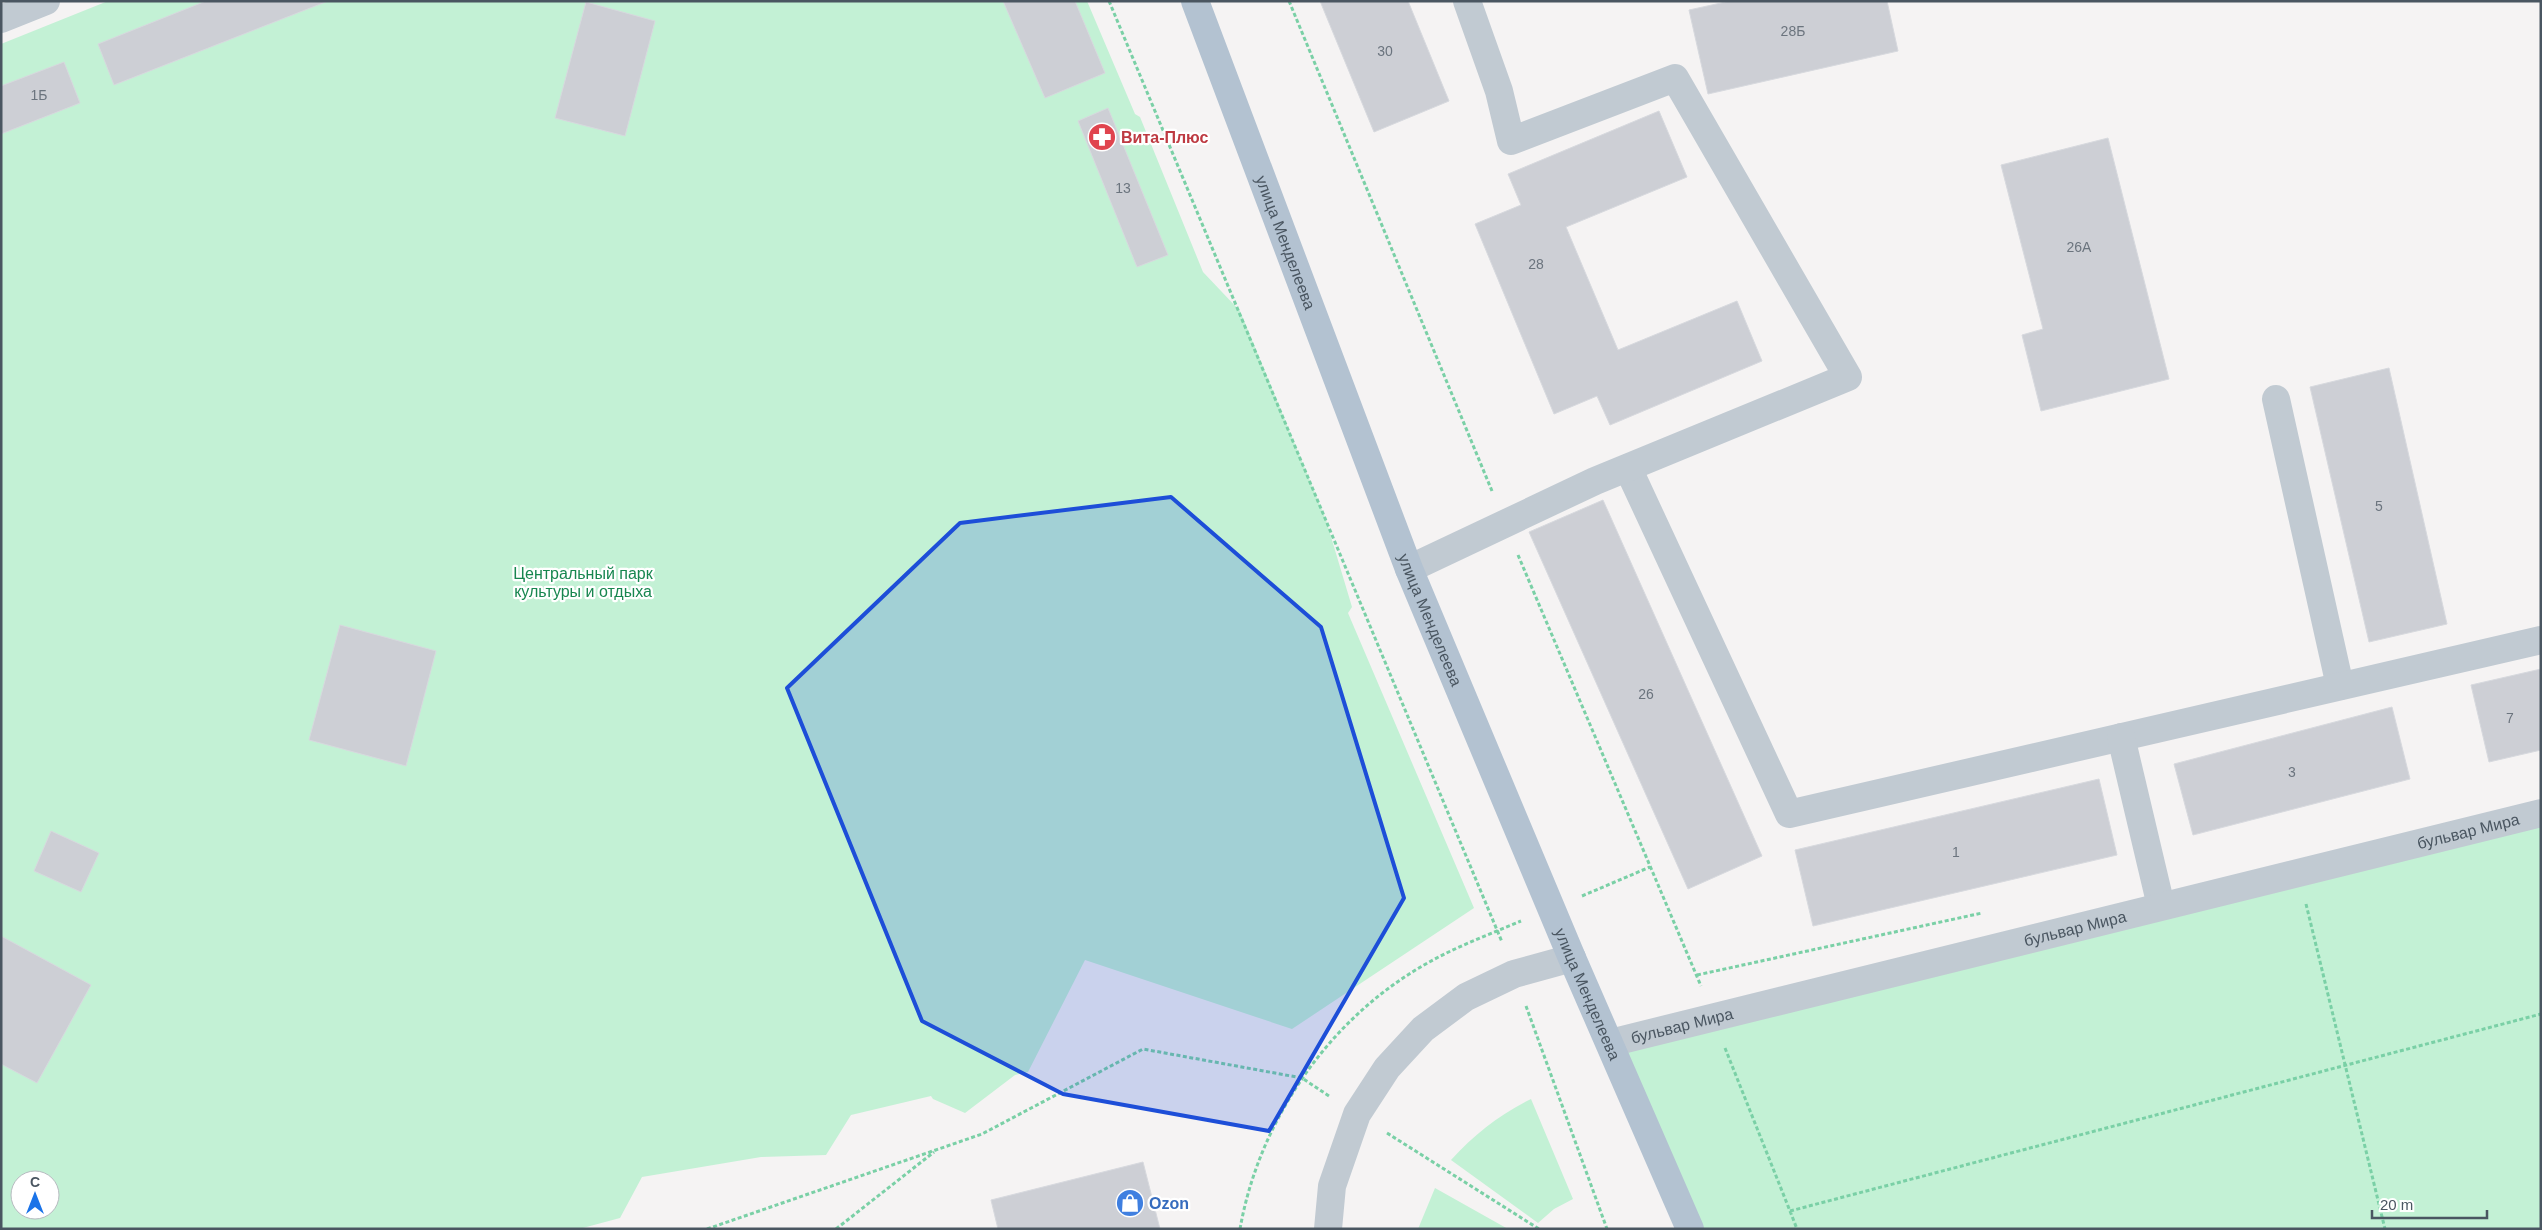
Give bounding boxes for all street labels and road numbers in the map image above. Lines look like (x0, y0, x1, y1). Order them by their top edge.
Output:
street label: улица Менделеева (1253, 173, 1318, 312)
street label: улица Менделеева (1395, 551, 1465, 689)
street label: бульвар Мира (2415, 811, 2521, 852)
street label: бульвар Мира (2022, 908, 2128, 949)
street label: улица Менделеева (1551, 926, 1623, 1063)
street label: бульвар Мира (1629, 1005, 1735, 1047)

